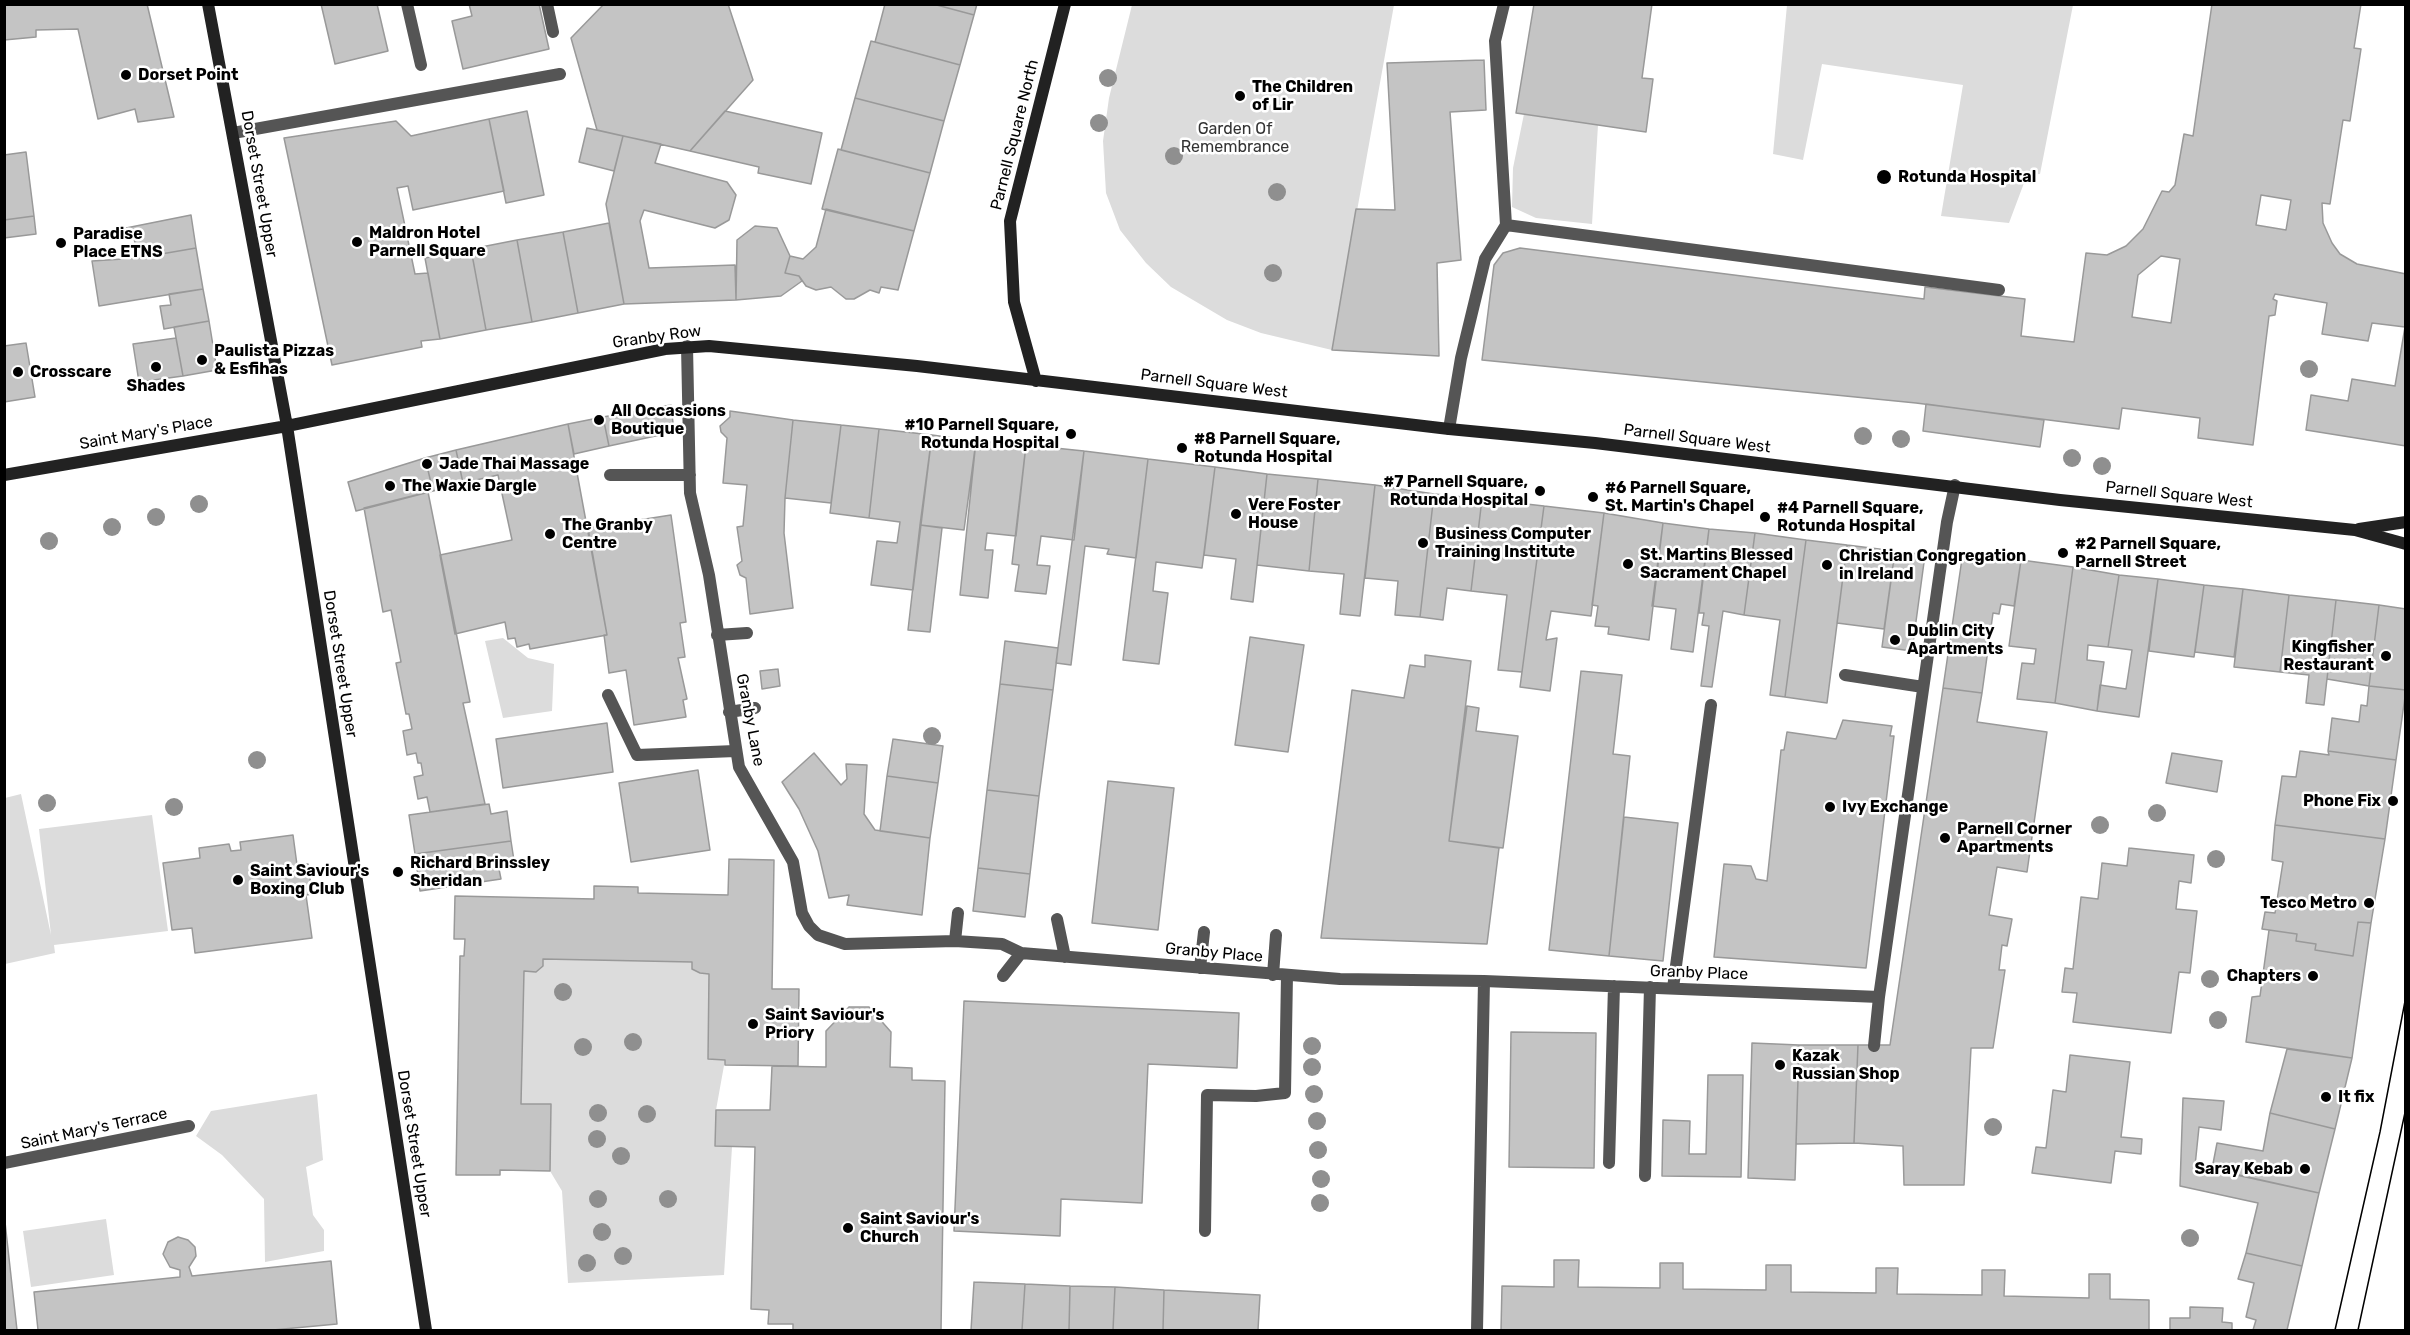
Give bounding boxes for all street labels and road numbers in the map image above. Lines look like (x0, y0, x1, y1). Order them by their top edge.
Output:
street label: Parnell Square North (987, 58, 1043, 212)
street label: Dorset Street Upper (237, 109, 281, 259)
street label: Granby Row (611, 321, 703, 353)
street label: Parnell Square West (1139, 365, 1289, 403)
street label: Saint Mary's Place (78, 412, 214, 454)
street label: Parnell Square West (1622, 420, 1772, 458)
street label: Parnell Square West (2104, 478, 2254, 512)
street label: Dorset Street Upper (319, 589, 361, 739)
street label: Granby Lane (732, 672, 768, 768)
street label: Granby Place (1164, 939, 1264, 967)
street label: Granby Place (1650, 962, 1748, 984)
street label: Dorset Street Upper (393, 1069, 435, 1219)
street label: Saint Mary's Terrace (19, 1104, 169, 1154)

